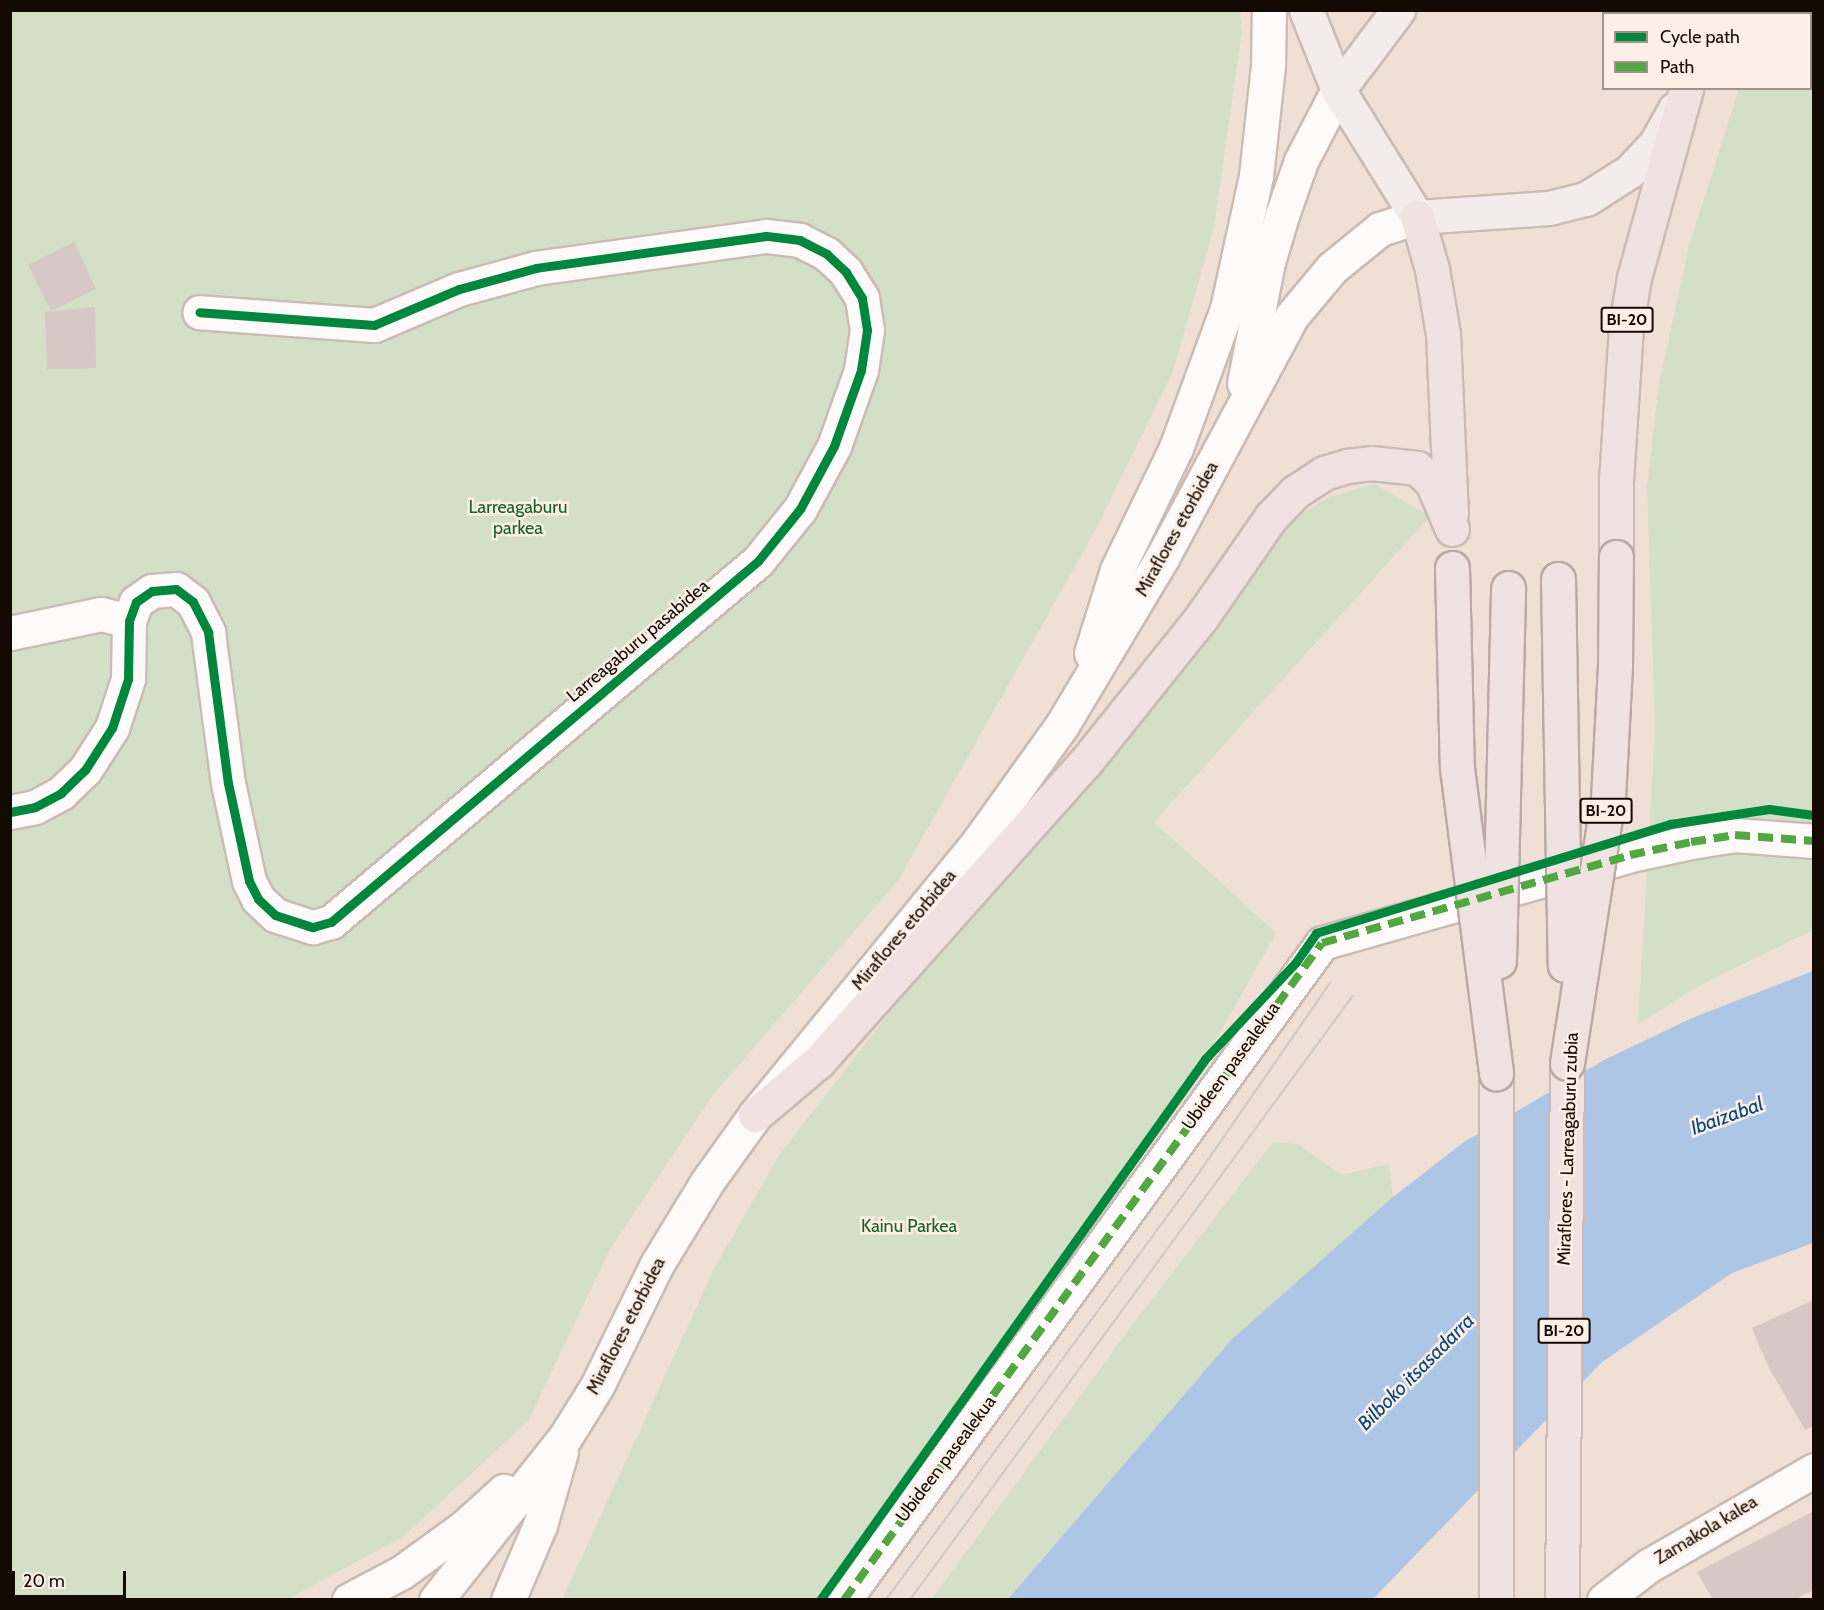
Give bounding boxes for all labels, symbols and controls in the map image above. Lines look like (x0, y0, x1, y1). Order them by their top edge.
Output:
legend (1602, 12, 1812, 90)
text: Cycle path (1660, 26, 1740, 48)
text: Path (1660, 56, 1694, 78)
road number: BI-20 (1600, 307, 1654, 333)
street label: Miraflores etorbidea (1131, 458, 1223, 600)
park label: Larreagaburu parkea (469, 497, 567, 540)
street label: Larreagaburu pasabidea (562, 575, 714, 707)
road number: BI-20 (1579, 798, 1633, 824)
street label: Miraflores etorbidea (847, 865, 961, 995)
street label: Ubideen pasealekua (1177, 998, 1285, 1134)
street label: Miraflores - Larreagaburu zubia (1553, 1032, 1583, 1266)
water label: Ibaizabal (1687, 1092, 1767, 1140)
park label: Kainu Parkea (861, 1215, 957, 1237)
street label: Miraflores etorbidea (582, 1254, 670, 1398)
water label: Bilboko itsasadarra (1353, 1309, 1479, 1435)
road number: BI-20 (1537, 1318, 1591, 1344)
street label: Ubideen pasealekua (891, 1392, 1001, 1526)
street label: Zamakola kalea (1651, 1491, 1761, 1569)
scale bar (15, 1559, 129, 1597)
text: 20 m (23, 1570, 65, 1592)

